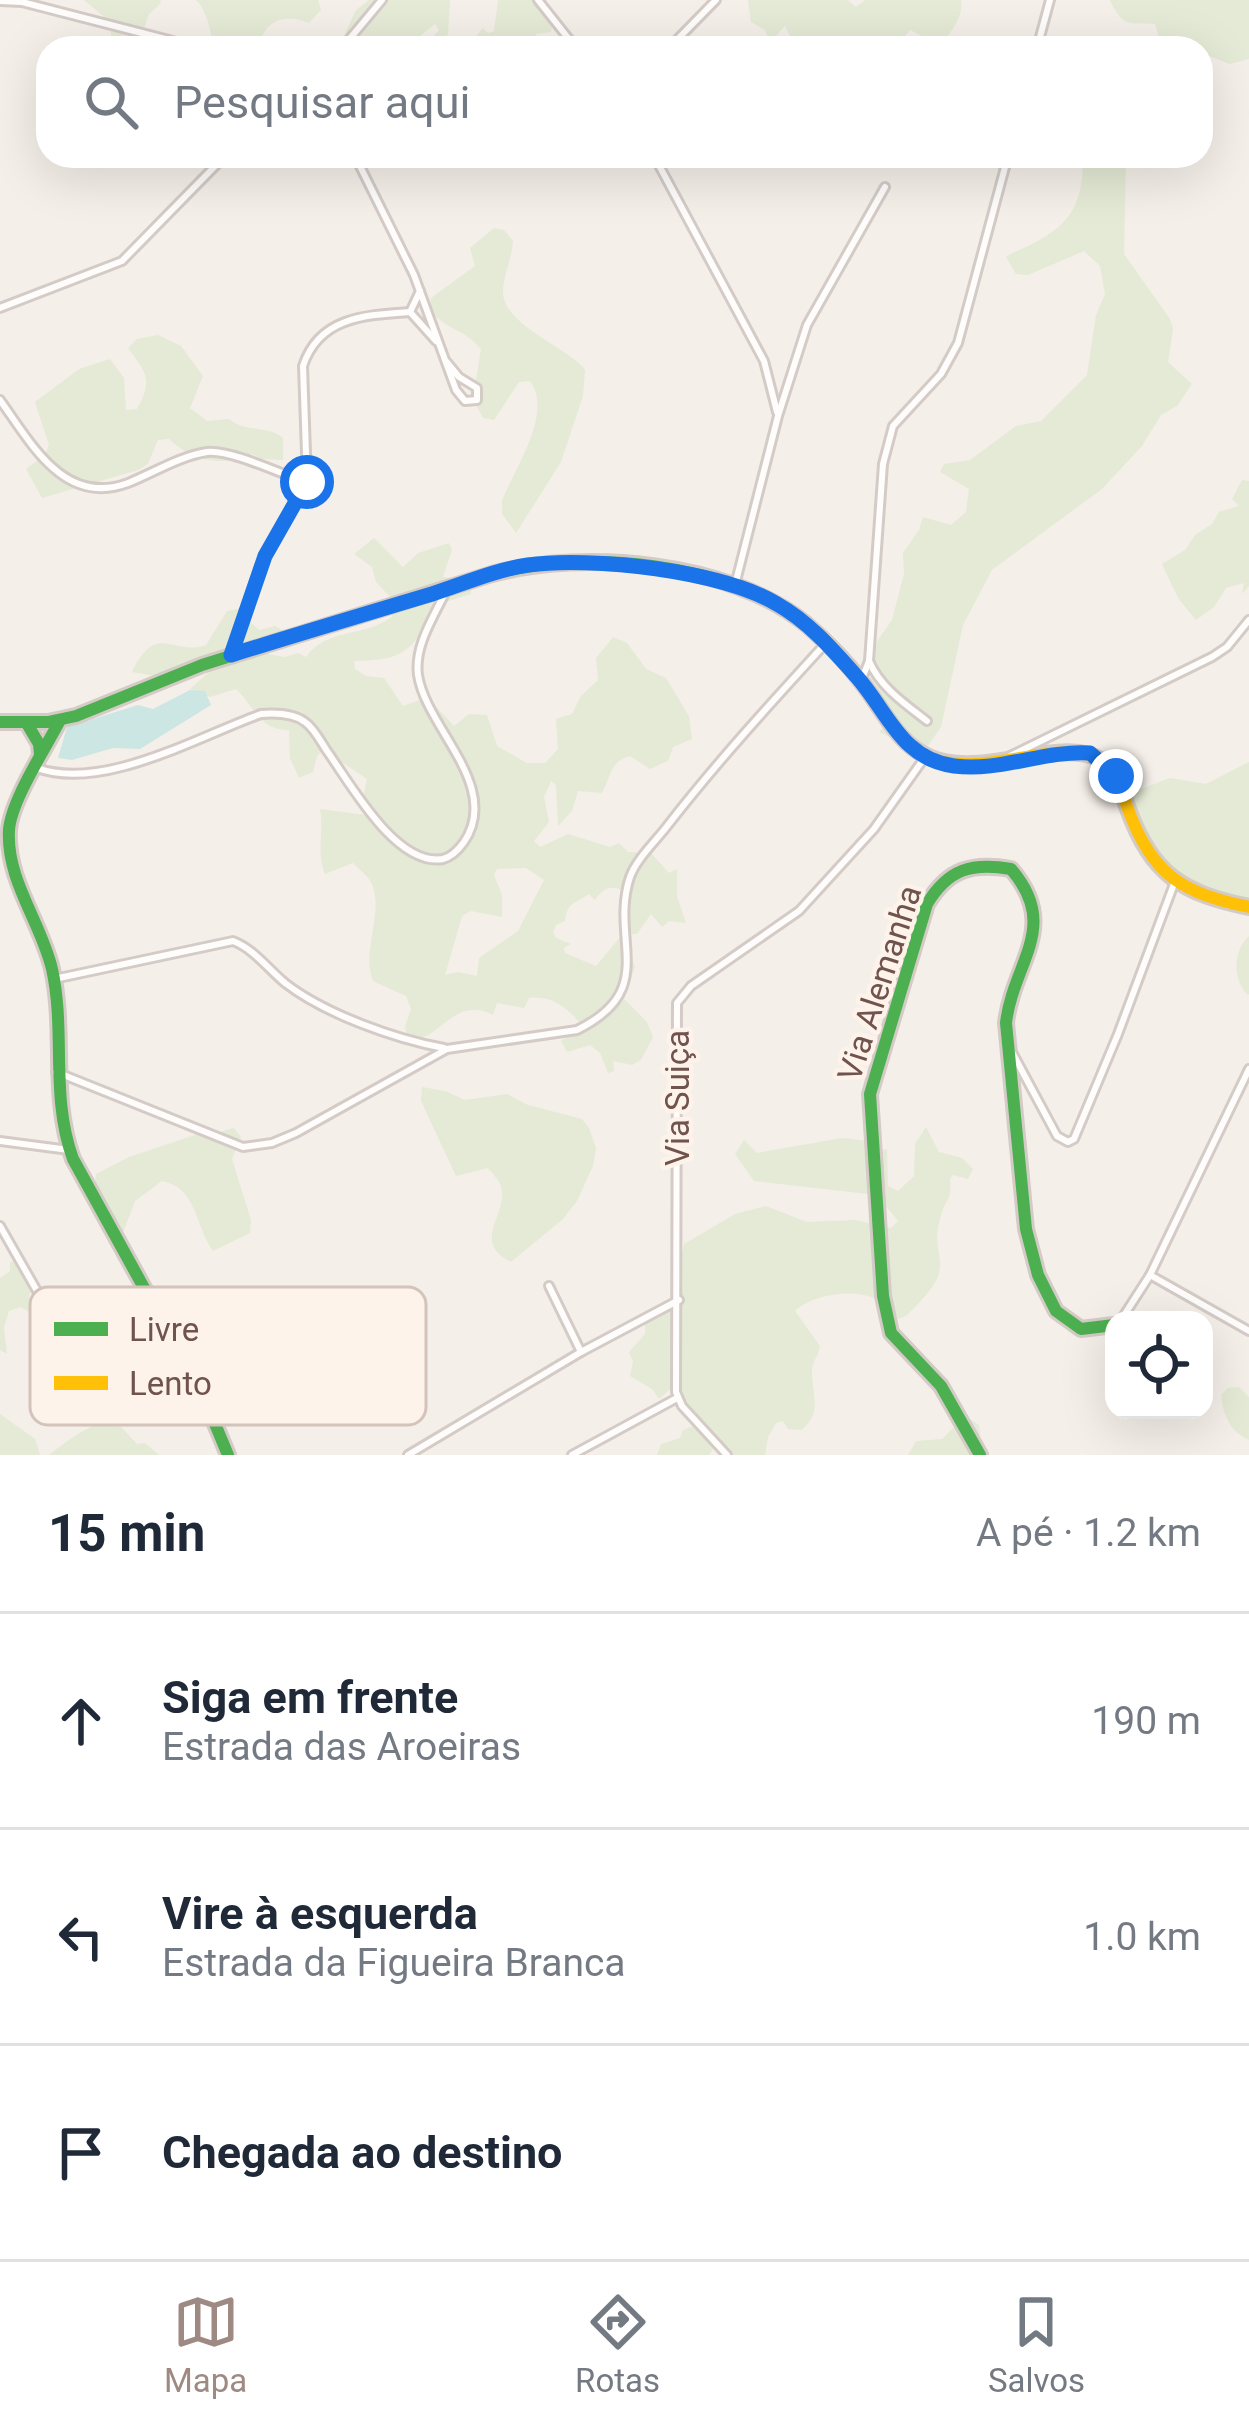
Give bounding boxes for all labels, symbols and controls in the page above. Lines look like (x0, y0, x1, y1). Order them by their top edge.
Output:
search box (36, 36, 1213, 168)
icon: search (78, 69, 144, 135)
text: Pesquisar aqui (174, 76, 470, 129)
route start (280, 455, 334, 509)
route end (1089, 749, 1143, 803)
street label: Via Alemanha (829, 880, 929, 1086)
street label: Via Suiça (658, 1030, 697, 1166)
legend (30, 1287, 426, 1425)
text: Livre (129, 1310, 199, 1349)
map controls (1105, 1311, 1213, 1419)
button: locate (1105, 1311, 1213, 1419)
text: Lento (129, 1364, 212, 1403)
text: 15 min (48, 1504, 205, 1563)
text: A pé · 1.2 km (976, 1510, 1201, 1556)
text: Siga em frente (162, 1671, 458, 1724)
icon: ahead (48, 1688, 114, 1754)
text: 190 m (1091, 1698, 1201, 1744)
text: Estrada das Aroeiras (162, 1724, 521, 1770)
text: Vire à esquerda (162, 1887, 478, 1940)
icon: left (48, 1904, 114, 1970)
text: 1.0 km (1083, 1914, 1201, 1960)
text: Estrada da Figueira Branca (162, 1940, 626, 1986)
icon: arrive (48, 2120, 114, 2186)
text: Chegada ao destino (162, 2126, 563, 2179)
tab: Mapa (164, 2289, 247, 2400)
tab: Rotas (575, 2289, 660, 2400)
tab: Salvos (988, 2289, 1085, 2400)

